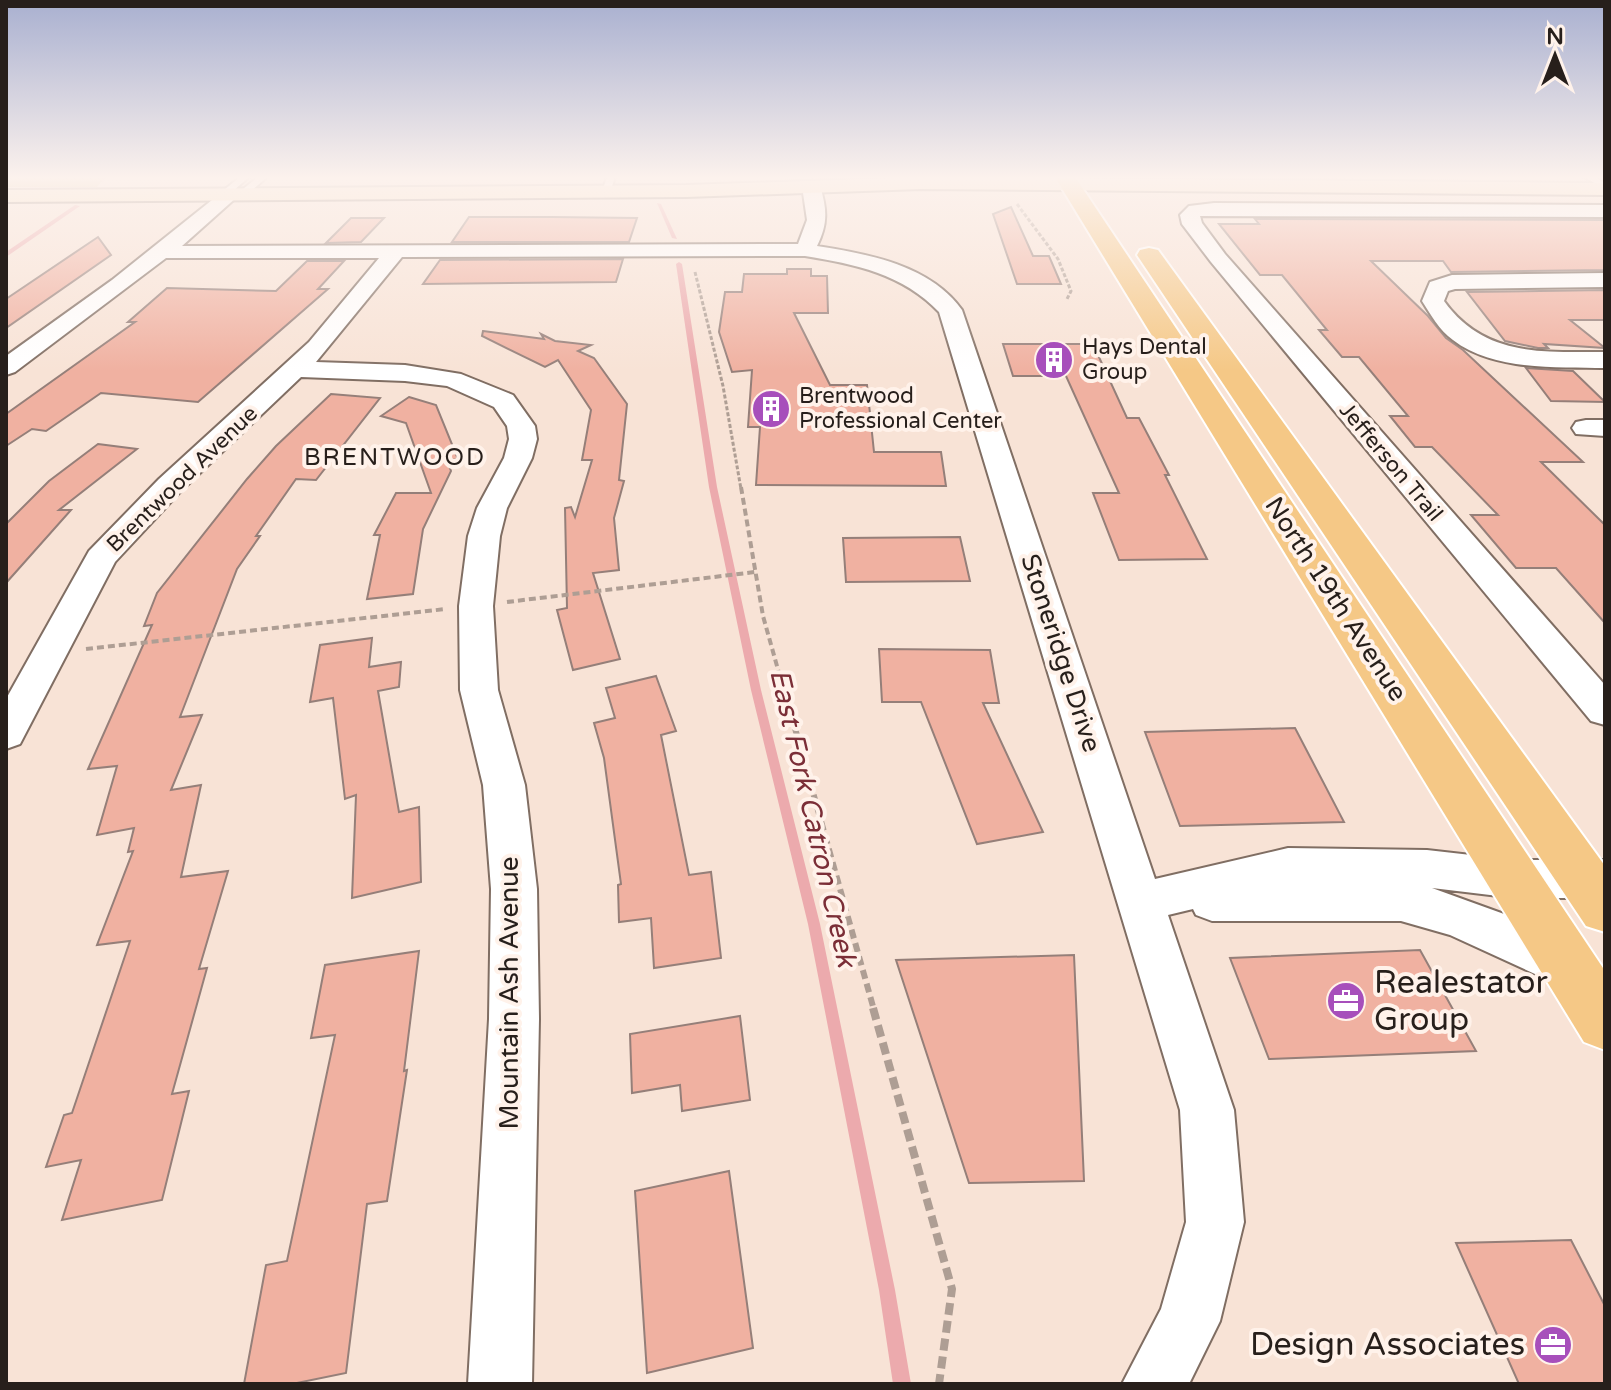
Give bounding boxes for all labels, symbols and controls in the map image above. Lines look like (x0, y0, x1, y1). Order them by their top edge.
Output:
north arrow (1515, 16, 1595, 96)
text: N (1546, 24, 1564, 50)
place label: Hays Dental Group (1082, 334, 1207, 385)
building icon: Hays Dental Group (1033, 339, 1075, 381)
place label: Brentwood Professional Center (799, 383, 1002, 434)
building icon: Brentwood Professional Center (750, 388, 792, 430)
street label: Jefferson Trail (1334, 397, 1448, 527)
street label: Brentwood Avenue (101, 400, 263, 558)
district label: BRENTWOOD (304, 443, 486, 472)
street label: North 19th Avenue (1258, 491, 1414, 707)
street label: Stoneridge Drive (1014, 550, 1108, 756)
water label: East Fork Catron Creek (762, 666, 864, 972)
street label: Mountain Ash Avenue (494, 856, 525, 1130)
place label: Realestator Group (1374, 964, 1548, 1039)
office icon: Realestator Group (1325, 980, 1367, 1022)
office icon: Design Associates (1532, 1324, 1574, 1366)
place label: Design Associates (1250, 1326, 1525, 1364)

